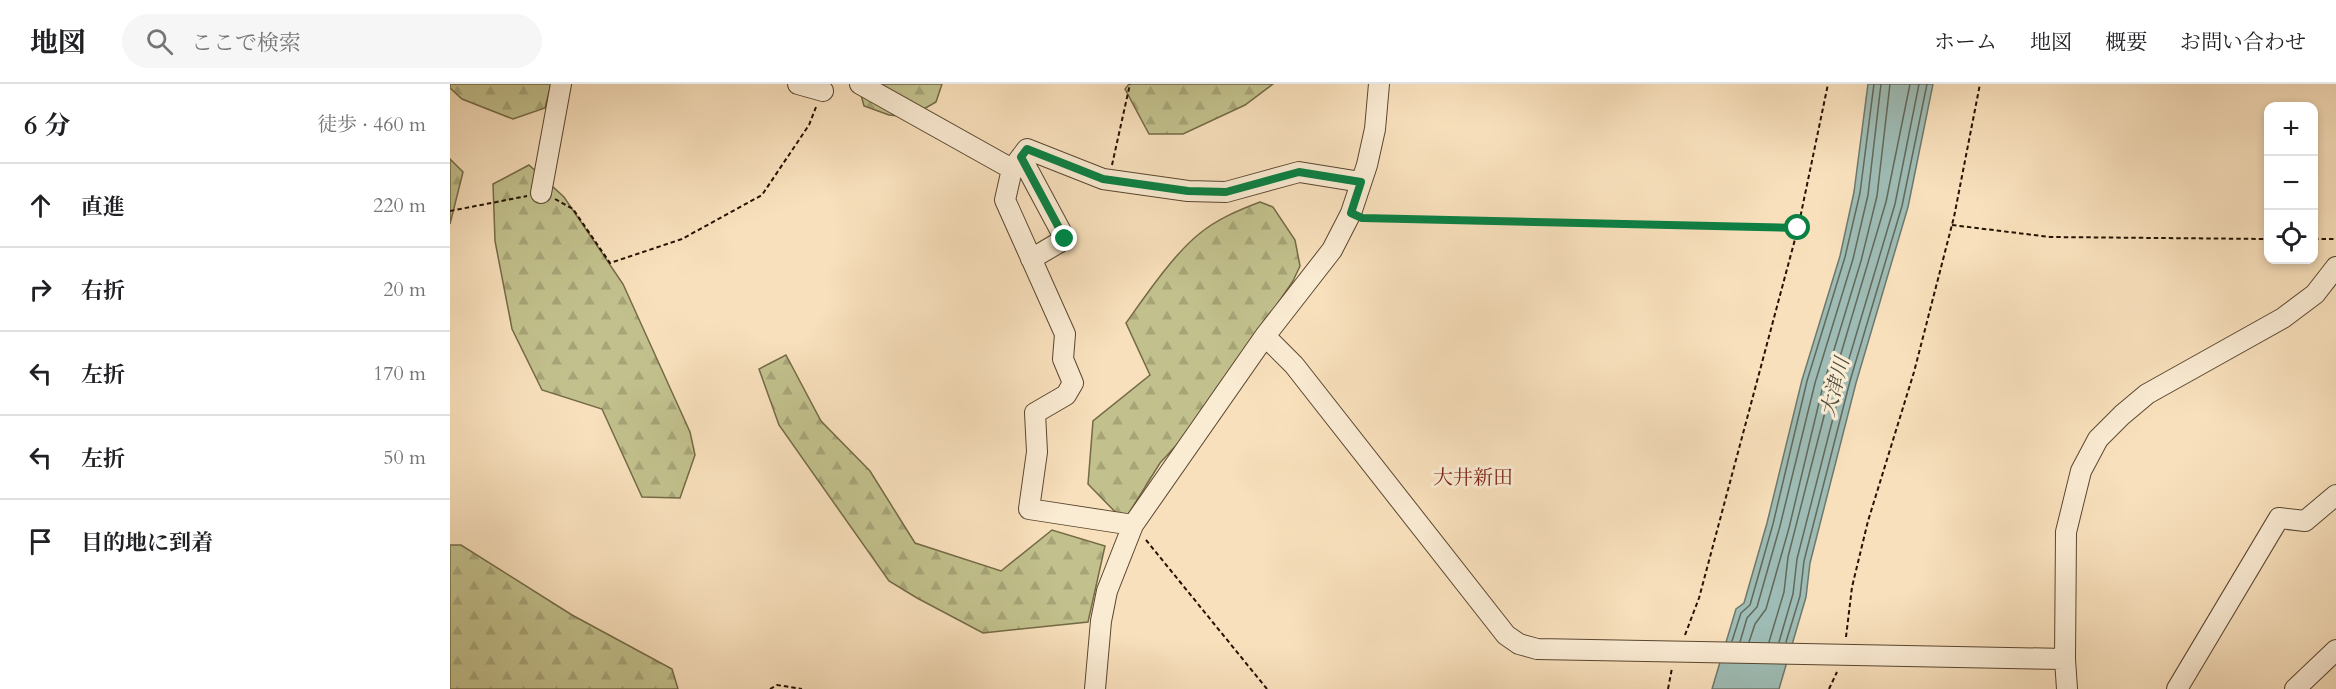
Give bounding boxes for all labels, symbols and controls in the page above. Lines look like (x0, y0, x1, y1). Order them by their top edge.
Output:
search box (122, 14, 542, 68)
text: 地図 (30, 24, 86, 62)
icon: search (143, 25, 176, 58)
text: ここで検索 (191, 28, 301, 58)
text: ホーム (1934, 28, 1997, 57)
text: 地図 (2030, 28, 2072, 57)
text: 概要 (2105, 28, 2147, 57)
text: お問い合わせ (2180, 28, 2306, 57)
map controls (2264, 102, 2318, 264)
button: + (2264, 102, 2318, 156)
text: 6 分 (24, 108, 70, 143)
text: 徒歩 · 460 m (317, 111, 426, 138)
button: − (2264, 156, 2318, 210)
icon: ahead (24, 189, 57, 222)
text: 直進 (81, 192, 125, 222)
text: 220 m (373, 192, 426, 219)
button: locate (2264, 210, 2318, 264)
route start (1784, 214, 1810, 240)
route end (1051, 225, 1077, 251)
icon: right (24, 273, 57, 306)
text: 右折 (81, 276, 125, 306)
text: 20 m (383, 276, 426, 303)
water label: 大津川 (1814, 353, 1856, 419)
icon: left (24, 357, 57, 390)
text: 左折 (81, 360, 125, 390)
text: 170 m (373, 360, 426, 387)
icon: left (24, 441, 57, 474)
text: 左折 (81, 444, 125, 474)
text: 50 m (383, 444, 426, 471)
district label: 大井新田 (1433, 464, 1513, 491)
icon: arrive (24, 525, 57, 558)
text: 目的地に到着 (81, 528, 213, 558)

